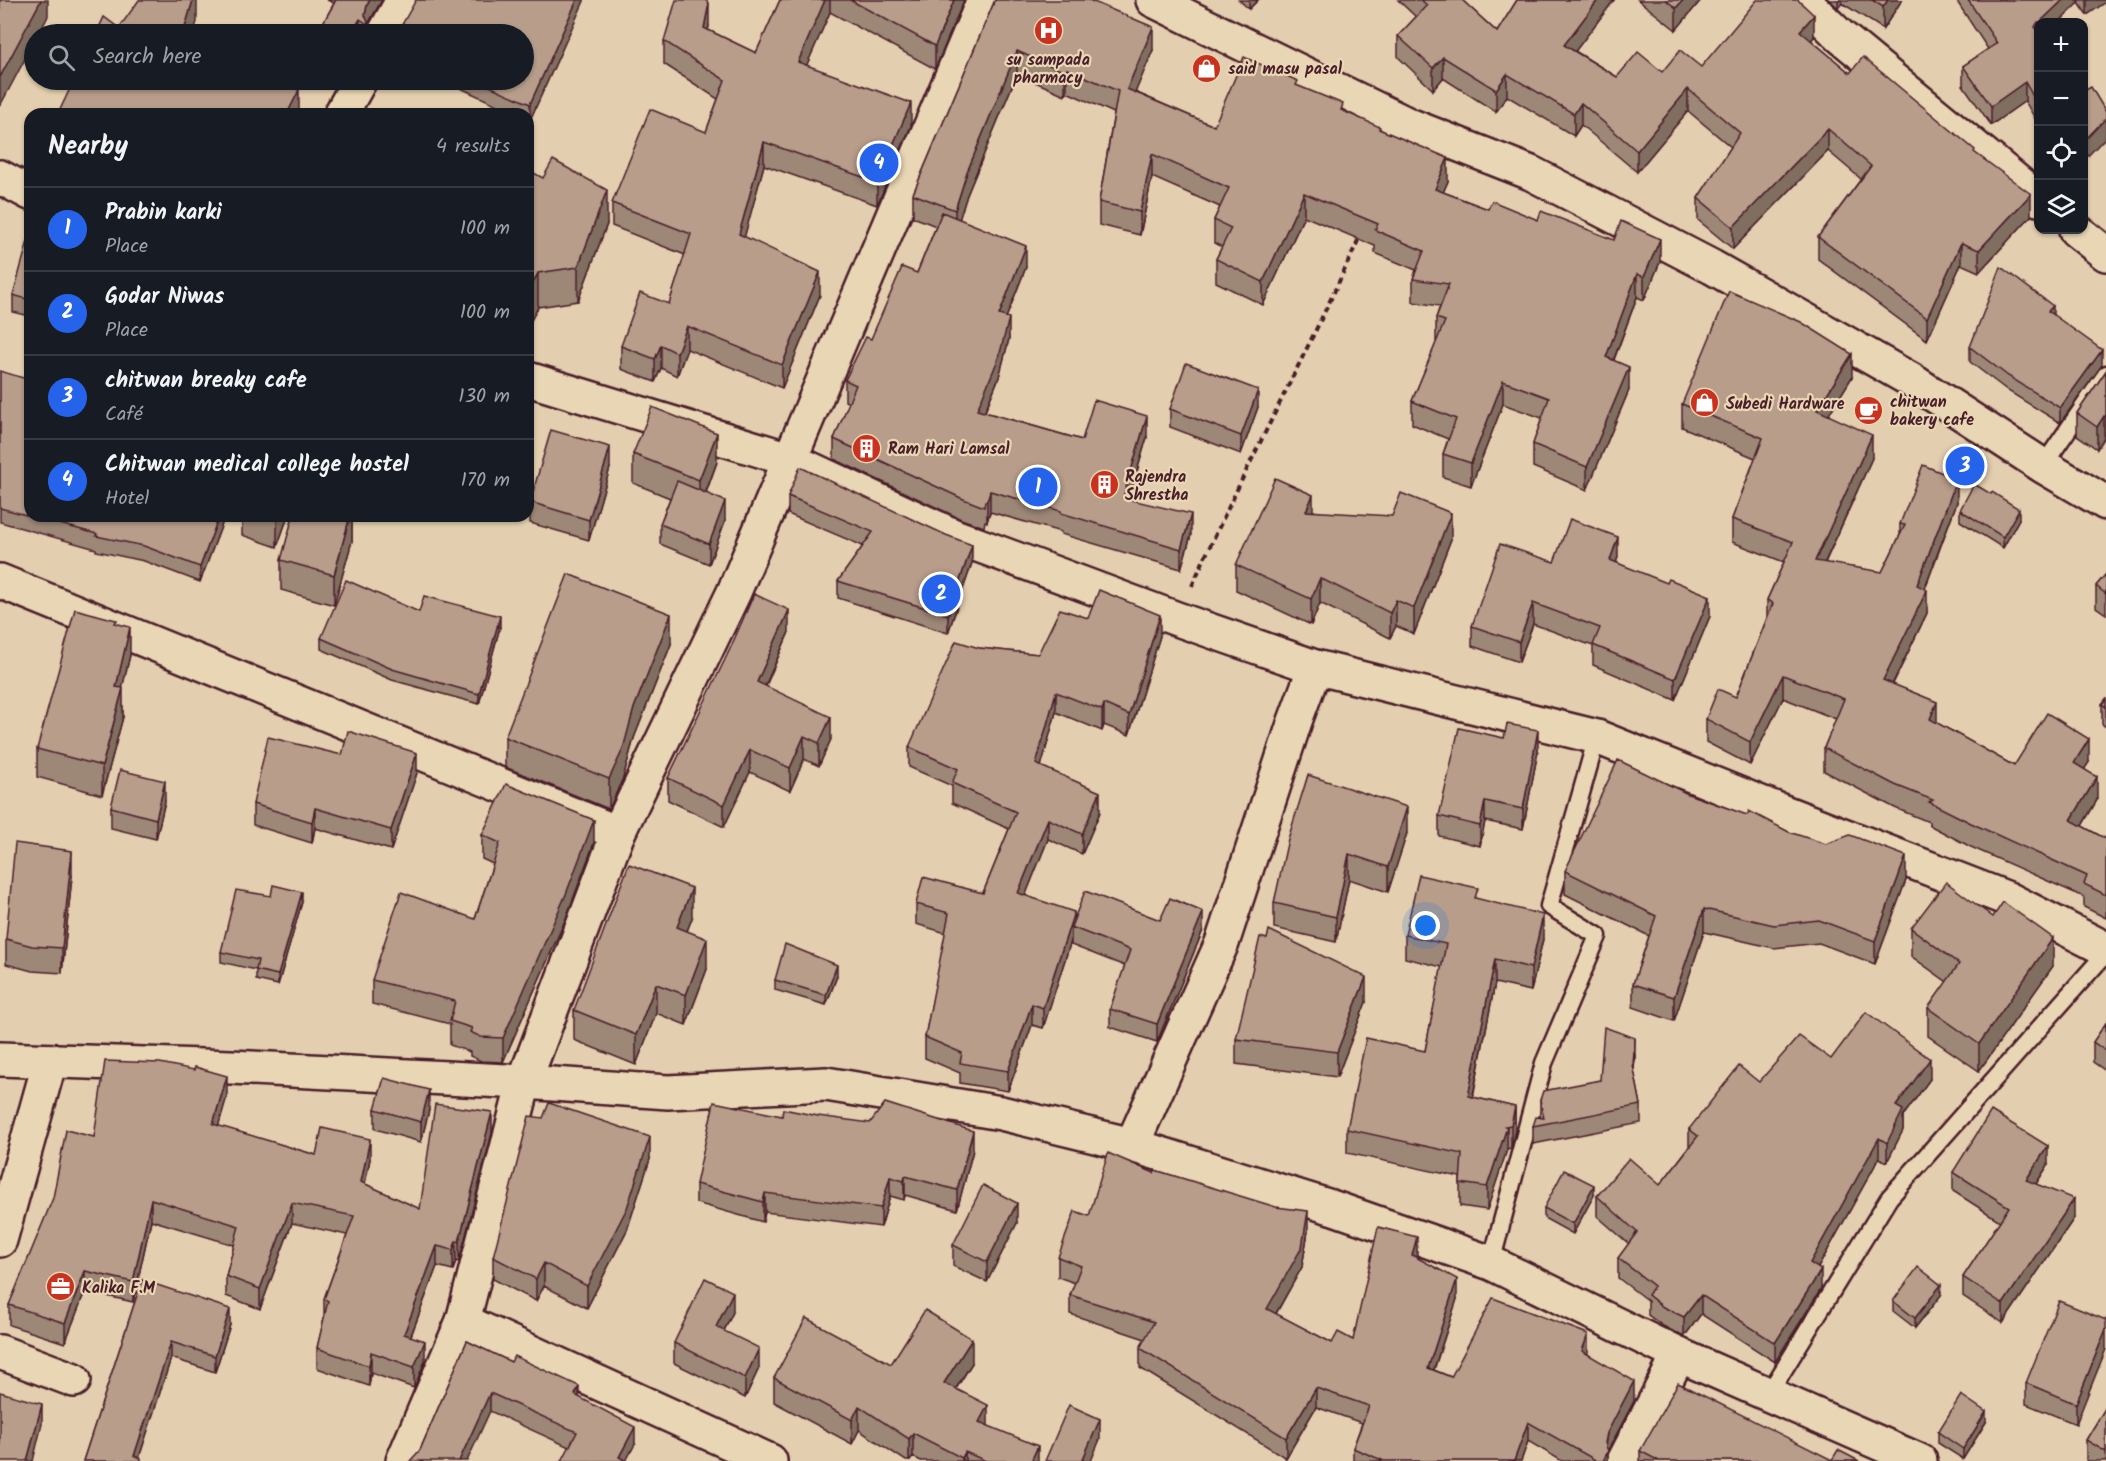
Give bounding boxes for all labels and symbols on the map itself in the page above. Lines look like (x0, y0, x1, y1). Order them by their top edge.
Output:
hospital icon: su sampada pharmacy (1032, 15, 1064, 47)
place label: su sampada pharmacy (1006, 48, 1090, 91)
shop icon: said masu pasal (1191, 52, 1223, 84)
place label: said masu pasal (1228, 57, 1343, 82)
pin: 4 (860, 140, 898, 186)
shop icon: Subedi Hardware (1689, 387, 1721, 419)
place label: chitwan bakery cafe (1890, 390, 1974, 433)
place label: Subedi Hardware (1726, 392, 1845, 417)
cafe icon: chitwan bakery cafe (1853, 394, 1885, 426)
building icon: Ram Hari Lamsal (851, 432, 883, 464)
place label: Ram Hari Lamsal (888, 437, 1010, 462)
pin: 3 (1946, 444, 1984, 488)
pin: 1 (1018, 464, 1058, 510)
place label: Rajendra Shrestha (1125, 465, 1188, 508)
building icon: Rajendra Shrestha (1088, 469, 1120, 501)
pin: 2 (922, 572, 960, 616)
your location (1411, 911, 1440, 940)
office icon: Kalika F.M (45, 1271, 77, 1303)
place label: Kalika F.M (82, 1276, 156, 1301)

